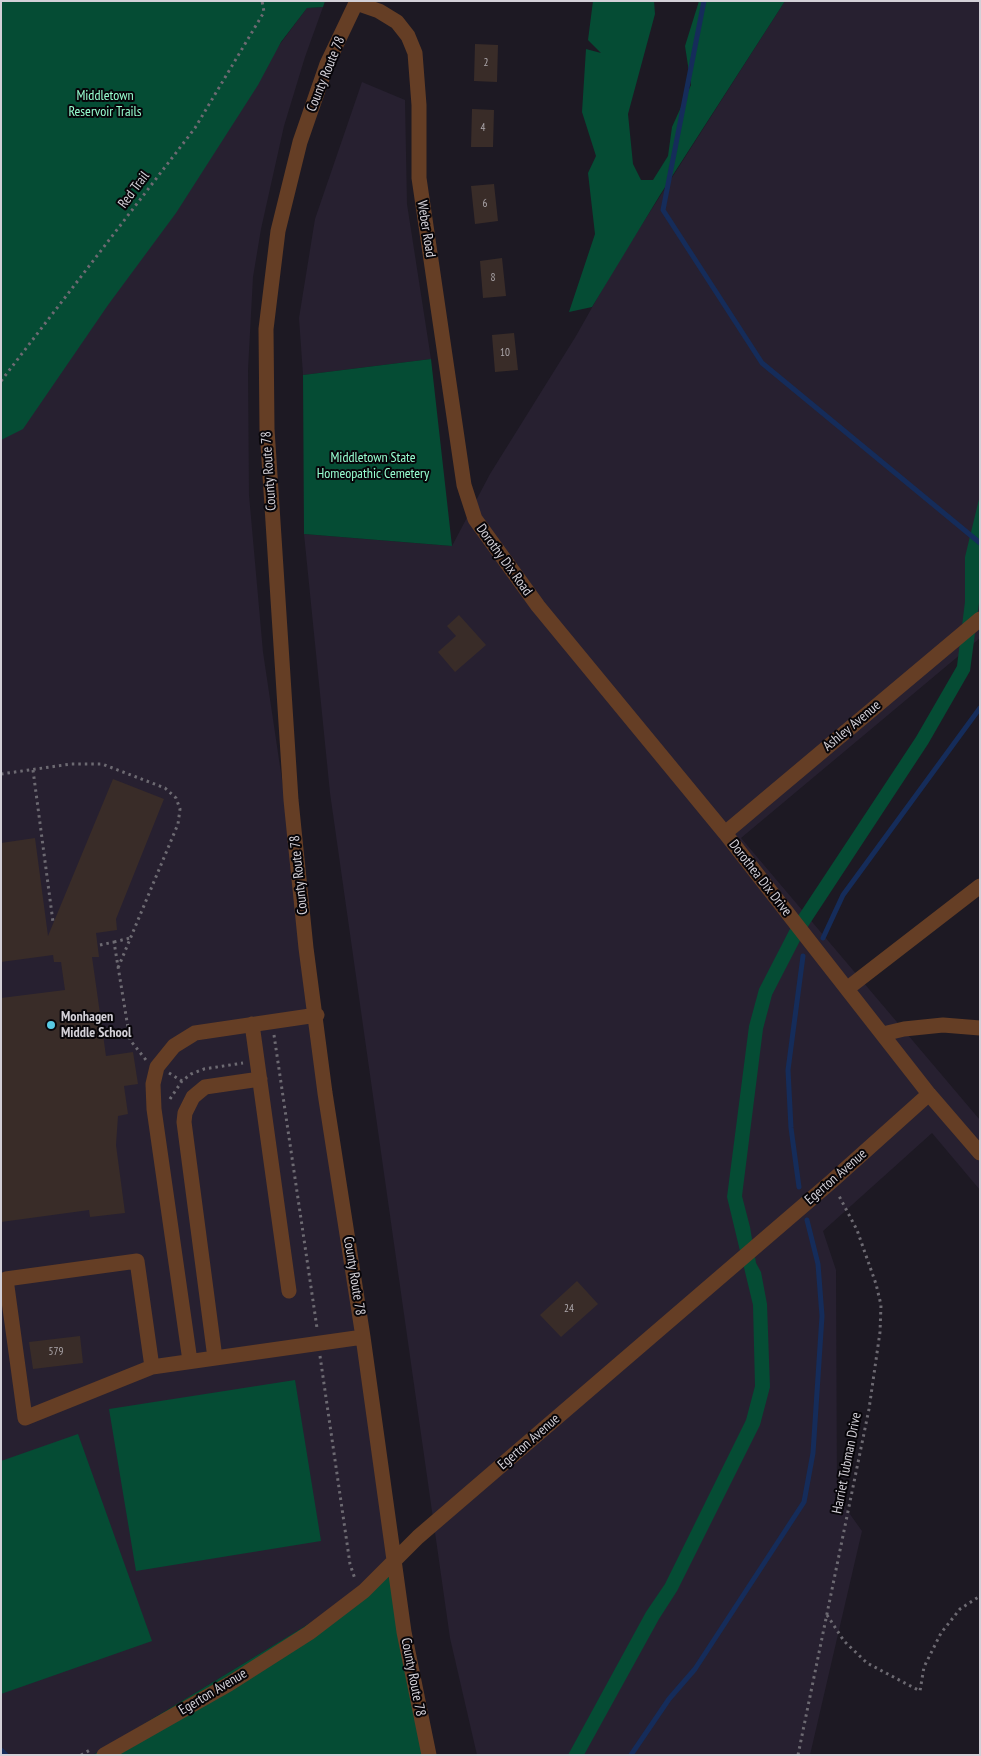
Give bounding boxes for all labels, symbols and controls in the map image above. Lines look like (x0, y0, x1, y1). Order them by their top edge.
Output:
street label: County Route 78 (303, 34, 349, 114)
house number: 2 (484, 56, 488, 70)
park label: Middletown Reservoir Trails (68, 88, 142, 120)
house number: 4 (481, 121, 485, 135)
street label: Red Trail (115, 168, 153, 212)
house number: 6 (483, 197, 487, 211)
street label: Weber Road (413, 199, 439, 259)
house number: 8 (491, 271, 495, 285)
house number: 10 (500, 346, 510, 360)
street label: County Route 78 (258, 431, 280, 511)
park label: Middletown State Homeopathic Cemetery (317, 450, 429, 482)
street label: Dorothy Dix Road (472, 521, 536, 599)
street label: Ashley Avenue (820, 697, 884, 755)
street label: County Route 78 (286, 835, 312, 915)
street label: Dorothea Dix Drive (725, 836, 795, 920)
place label: Monhagen Middle School (61, 1009, 131, 1042)
marker: Monhagen Middle School (45, 1019, 57, 1031)
street label: Egerton Avenue (802, 1146, 870, 1208)
street label: County Route 78 (339, 1235, 369, 1317)
house number: 24 (564, 1302, 574, 1316)
house number: 579 (49, 1345, 63, 1359)
street label: Egerton Avenue (495, 1411, 563, 1473)
street label: Harriet Tubman Drive (829, 1411, 865, 1515)
street label: County Route 78 (397, 1636, 429, 1718)
street label: Egerton Avenue (176, 1665, 250, 1719)

